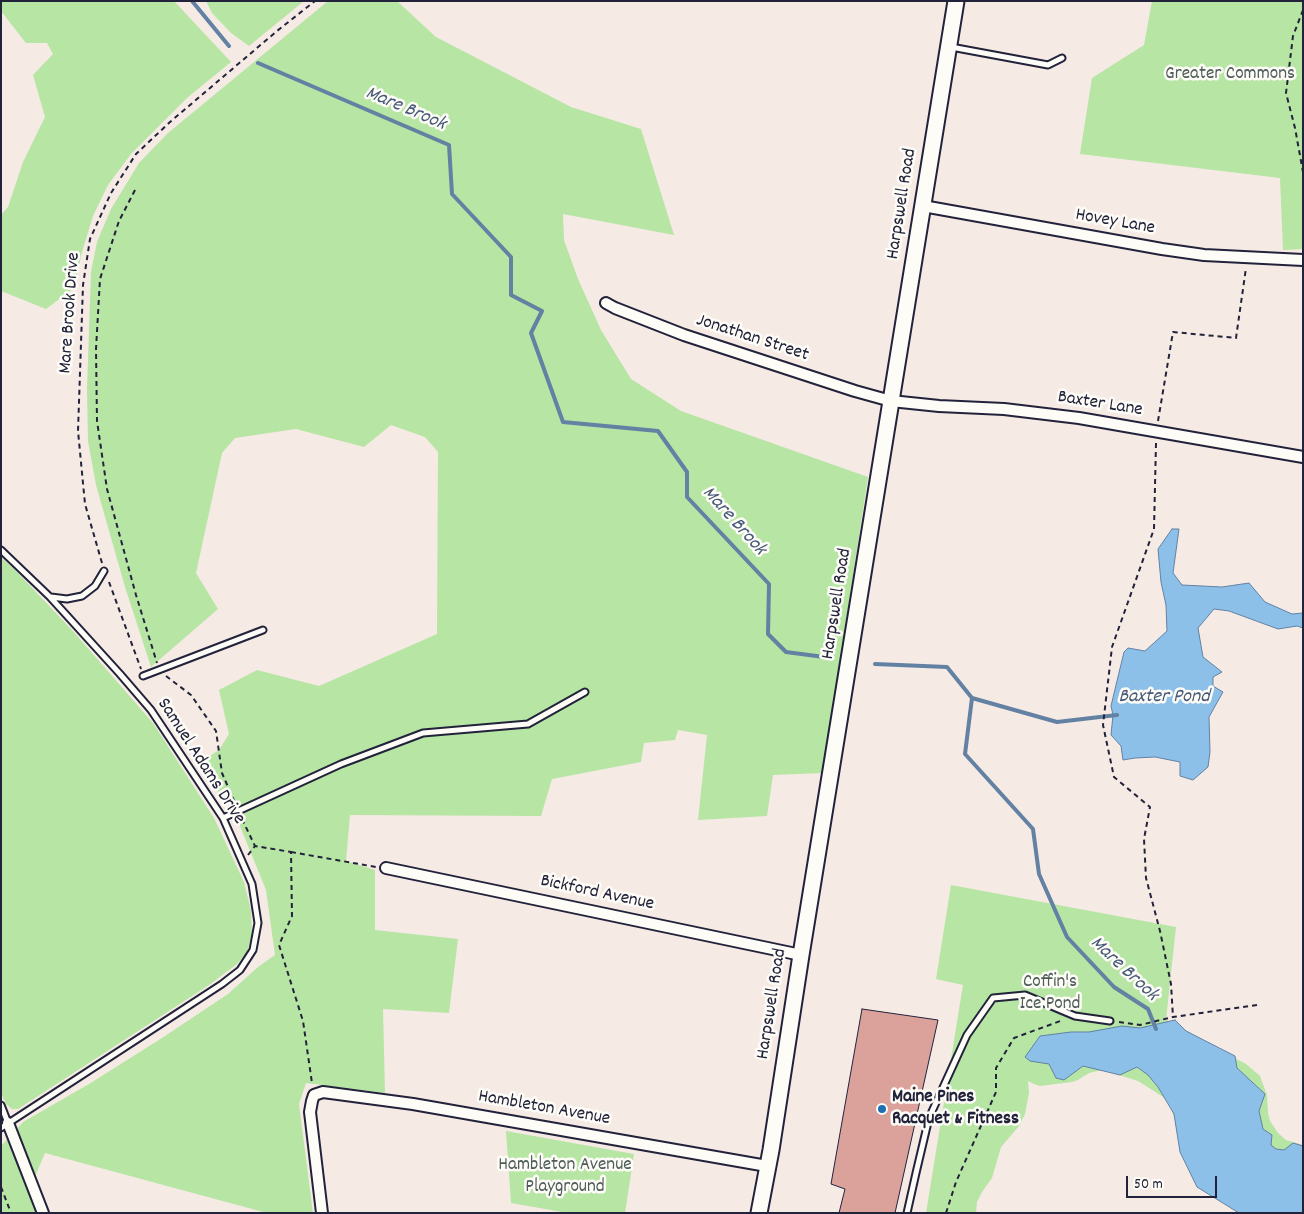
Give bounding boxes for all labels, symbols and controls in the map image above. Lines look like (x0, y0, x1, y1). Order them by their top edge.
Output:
park label: Greater Commons (1165, 64, 1295, 86)
water label: Mare Brook (361, 82, 449, 138)
street label: Harpswell Road (883, 147, 923, 261)
street label: Hovey Lane (1073, 205, 1157, 241)
street label: Mare Brook Drive (55, 252, 87, 374)
street label: Jonathan Street (693, 310, 811, 368)
street label: Baxter Lane (1056, 387, 1144, 423)
water label: Mare Brook (696, 482, 770, 562)
street label: Harpswell Road (818, 547, 858, 661)
water label: Baxter Pond (1118, 686, 1210, 710)
street label: Samuel Adams Drive (151, 695, 249, 829)
street label: Bickford Avenue (538, 871, 656, 917)
water label: Mare Brook (1084, 932, 1162, 1008)
street label: Harpswell Road (753, 947, 793, 1061)
park label: Coffin's Ice Pond (1019, 972, 1081, 1016)
street label: Hambleton Avenue (476, 1086, 612, 1132)
place label: Maine Pines Racquet & Fitness (892, 1087, 1019, 1131)
marker: Maine Pines Racquet & Fitness (876, 1103, 888, 1115)
park label: Hambleton Avenue Playground (498, 1155, 632, 1199)
scale bar (1129, 1166, 1220, 1198)
text: 50 m (1134, 1174, 1163, 1196)

